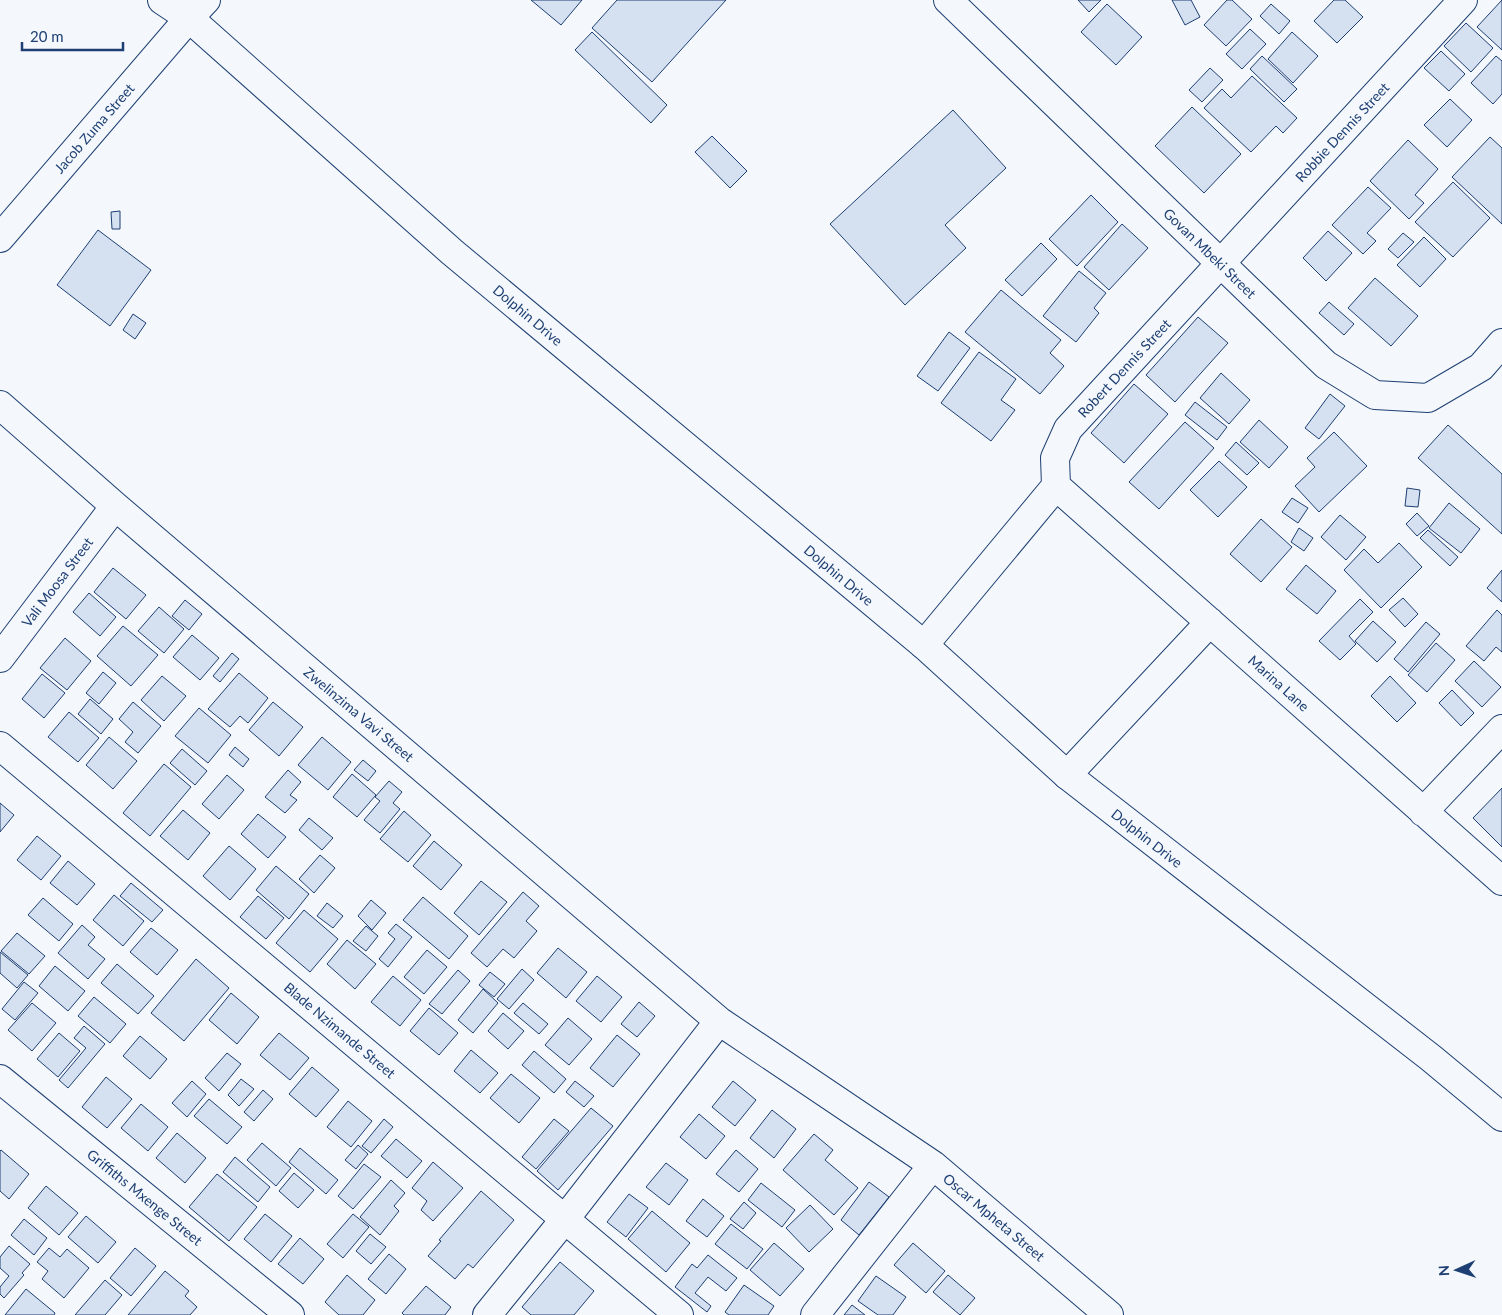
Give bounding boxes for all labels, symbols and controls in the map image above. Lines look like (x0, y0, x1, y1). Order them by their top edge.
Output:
scale bar (22, 20, 124, 52)
text: 20 m (30, 27, 64, 45)
street label: Robbie Dennis Street (1292, 79, 1392, 185)
street label: Jacob Zuma Street (50, 80, 138, 176)
street label: Govan Mbeki Street (1160, 204, 1260, 302)
street label: Dolphin Drive (490, 281, 566, 349)
street label: Robert Dennis Street (1074, 315, 1174, 421)
street label: Vali Moosa Street (18, 534, 96, 630)
street label: Dolphin Drive (801, 541, 877, 609)
street label: Marina Lane (1245, 651, 1313, 715)
street label: Zwelinzima Vavi Street (301, 663, 417, 765)
street label: Dolphin Drive (1108, 805, 1186, 871)
street label: Blade Nzimande Street (281, 978, 399, 1082)
street label: Griffiths Mxenge Street (84, 1145, 206, 1249)
street label: Oscar Mpheta Street (940, 1170, 1048, 1264)
north arrow (1432, 1245, 1482, 1295)
text: N (1435, 1265, 1452, 1277)

